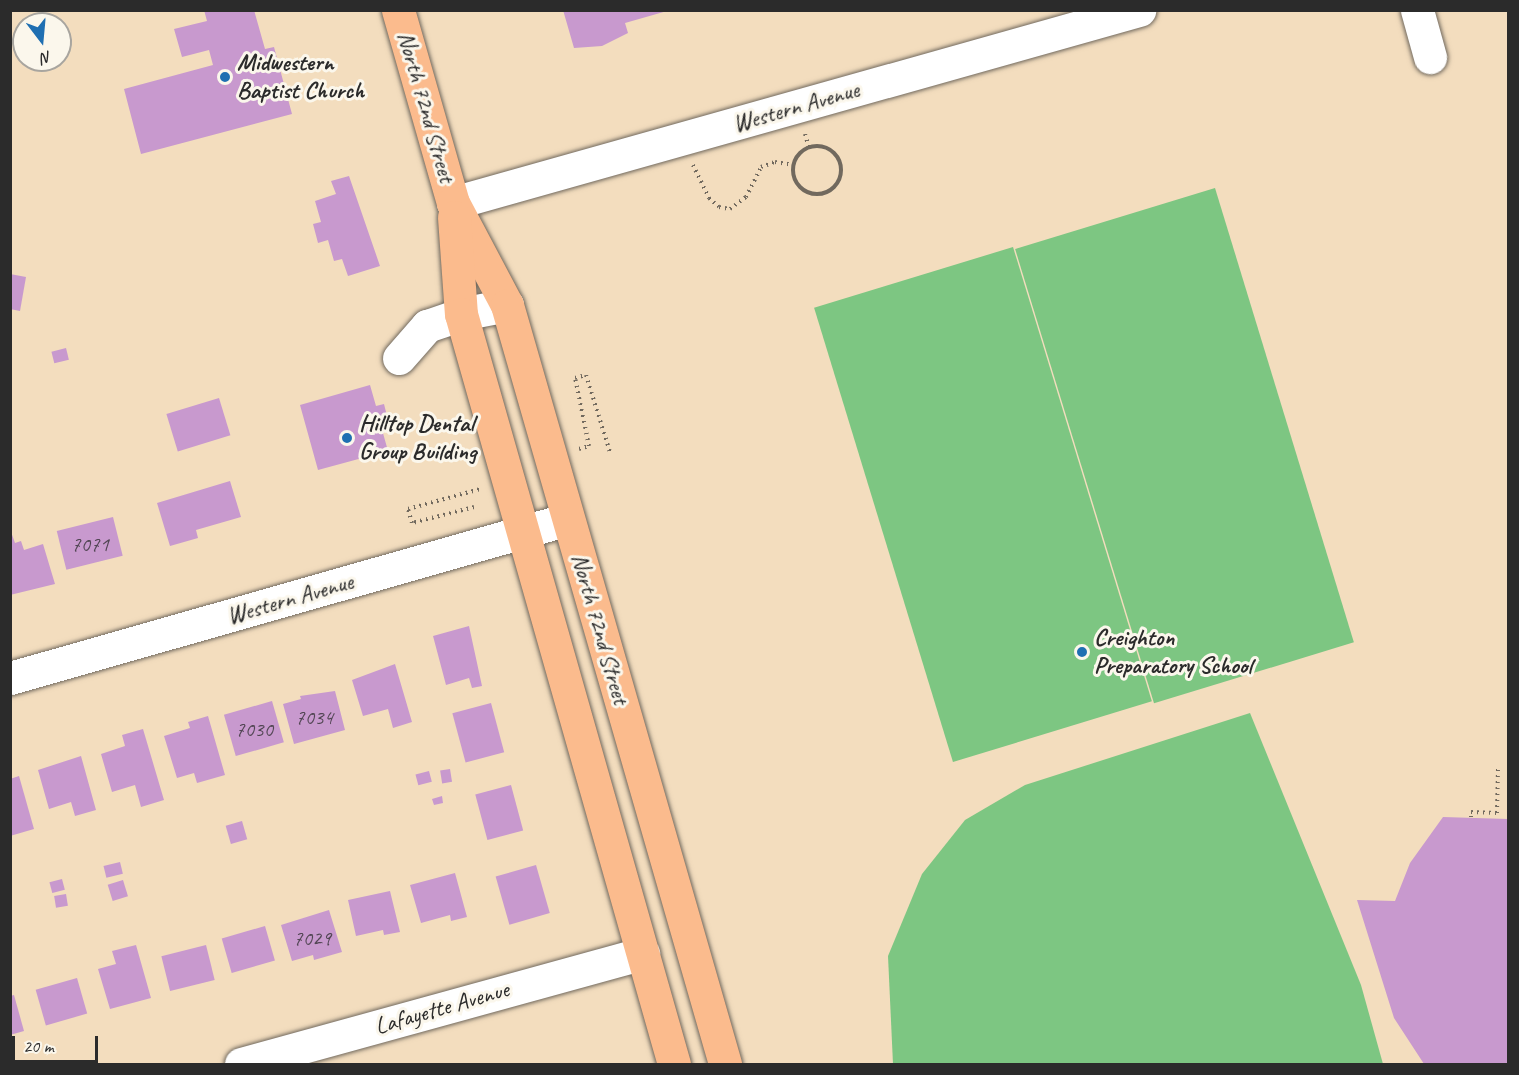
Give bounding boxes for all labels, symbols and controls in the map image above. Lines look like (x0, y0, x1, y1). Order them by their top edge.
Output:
north arrow (12, 12, 72, 72)
street label: North 72nd Street (391, 28, 461, 186)
text: N (39, 46, 54, 68)
place label: Midwestern Baptist Church (237, 49, 365, 105)
marker: Midwestern Baptist Church (218, 70, 232, 84)
street label: Western Avenue (730, 75, 862, 139)
place label: Hilltop Dental Group Building (359, 410, 476, 466)
marker: Hilltop Dental Group Building (340, 431, 354, 445)
house number: 7071 (71, 531, 109, 557)
street label: North 72nd Street (565, 550, 635, 708)
street label: Western Avenue (224, 567, 356, 631)
place label: Creighton Preparatory School (1094, 624, 1252, 680)
marker: Creighton Preparatory School (1075, 645, 1089, 659)
house number: 7034 (295, 704, 333, 730)
house number: 7030 (235, 716, 273, 742)
house number: 7029 (293, 925, 331, 951)
street label: Lafayette Avenue (372, 975, 512, 1041)
scale bar (15, 1024, 100, 1062)
text: 20 m (23, 1035, 54, 1057)

